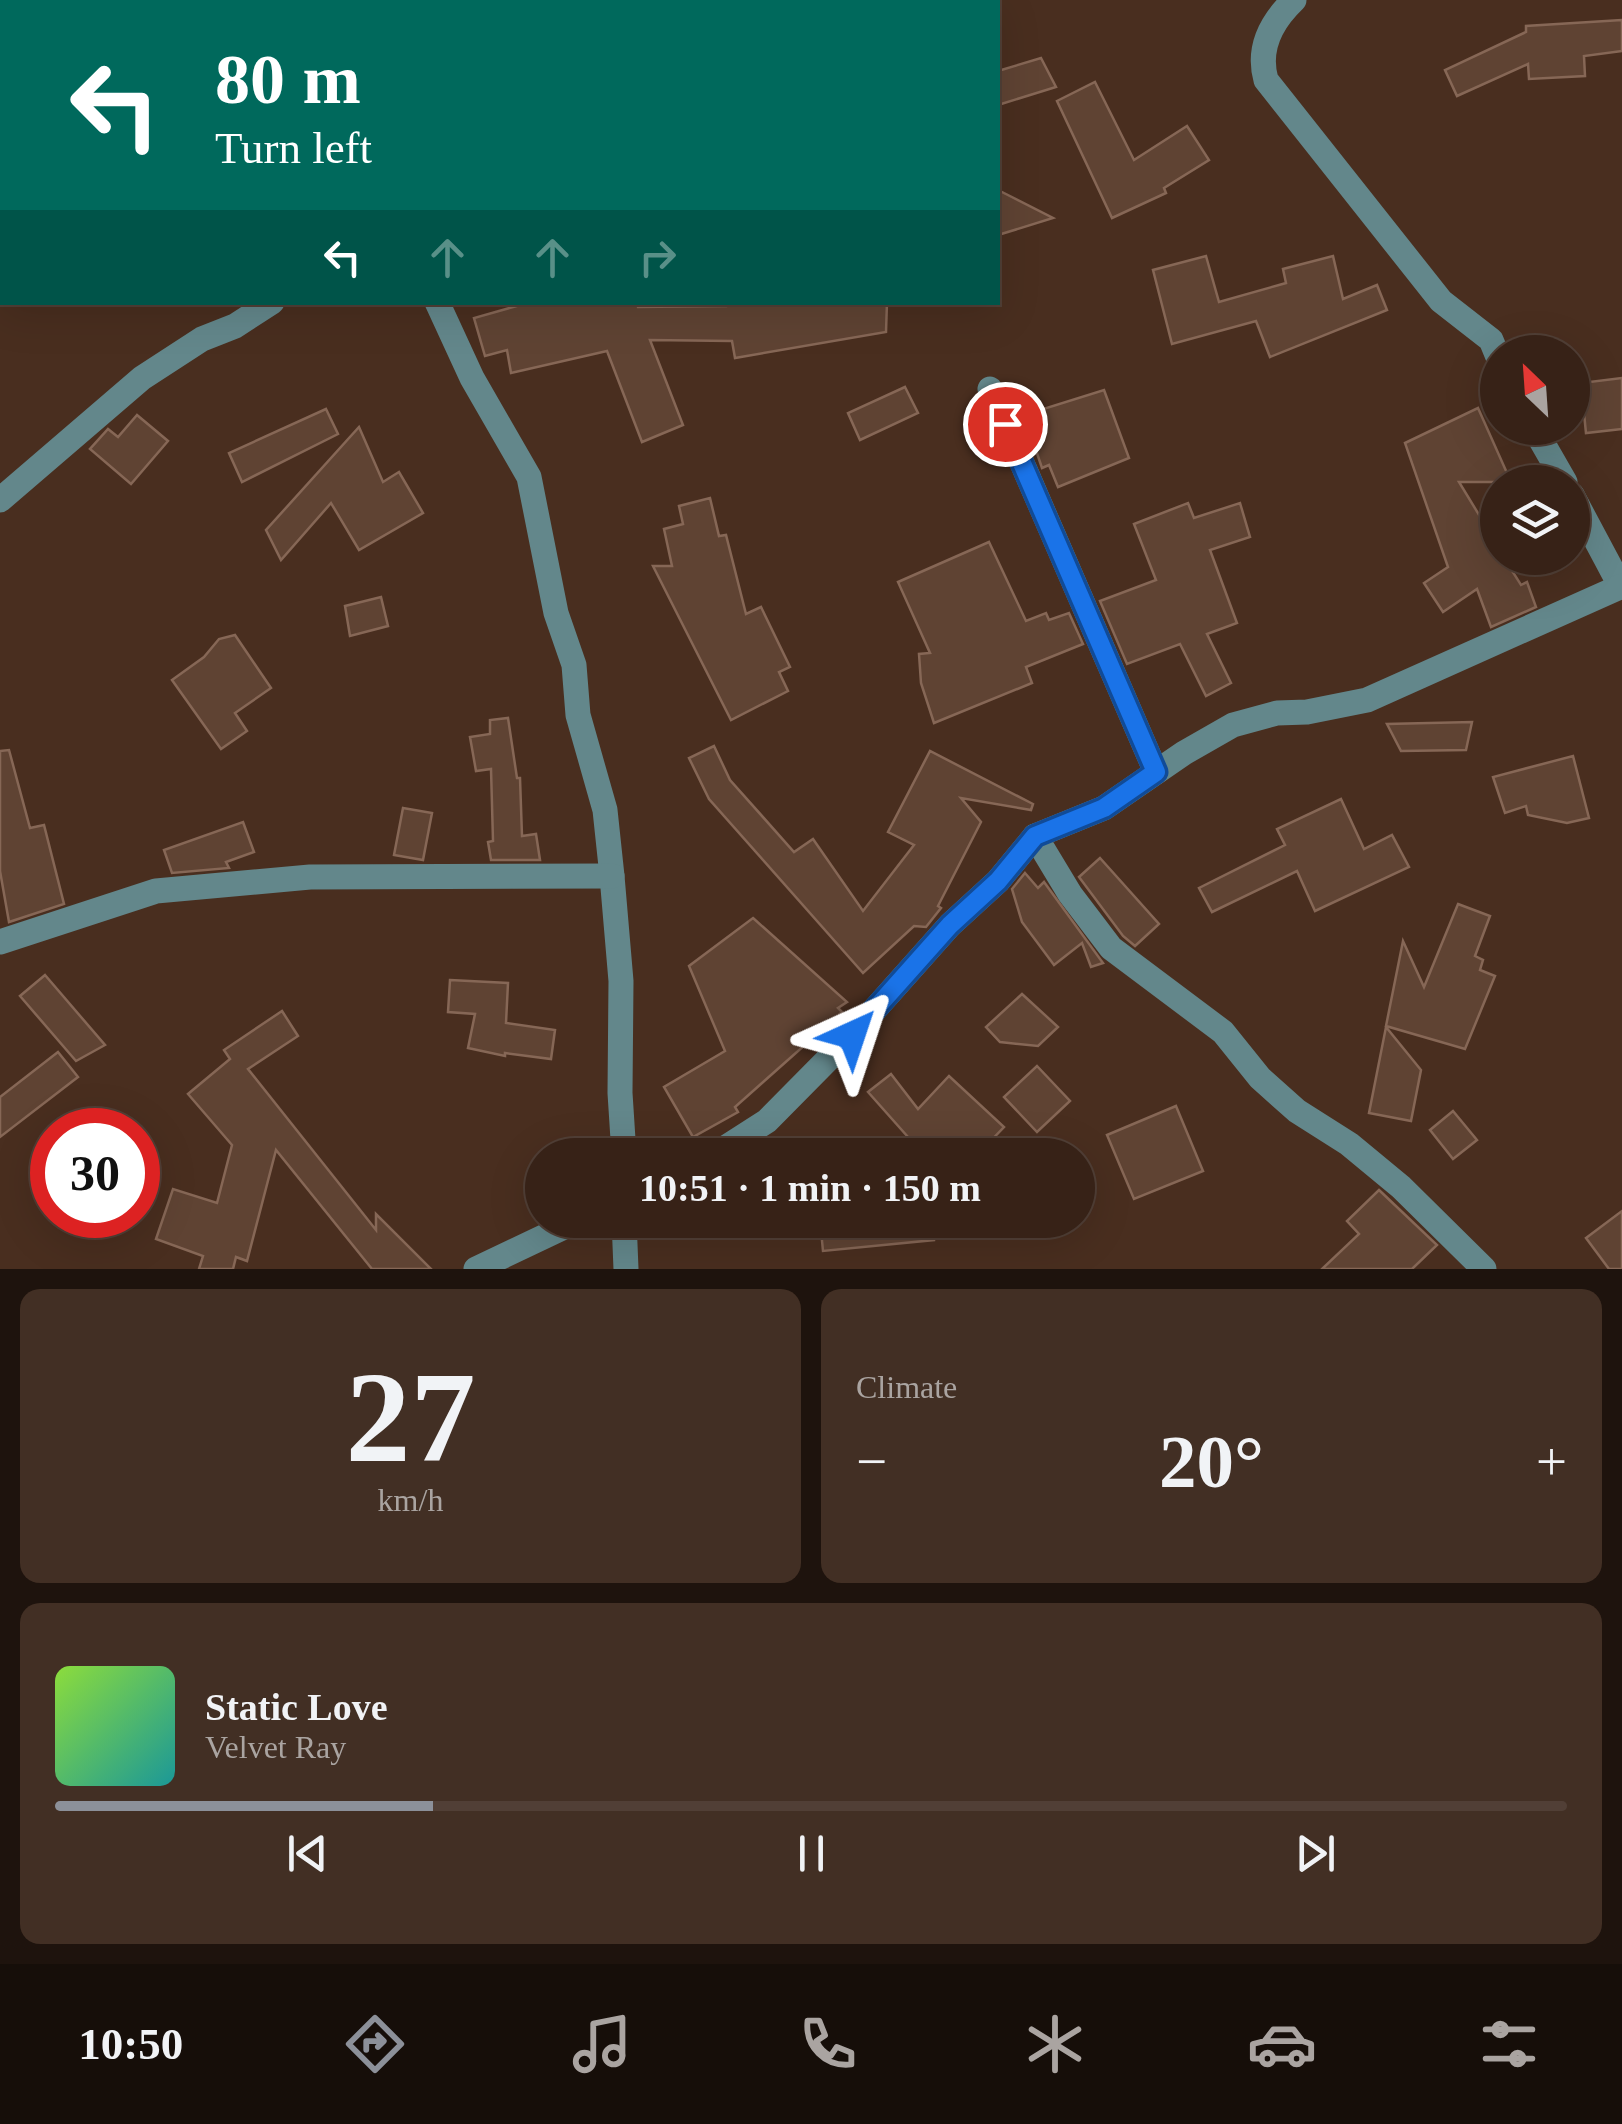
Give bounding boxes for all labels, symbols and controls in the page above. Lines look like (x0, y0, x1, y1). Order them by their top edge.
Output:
icon: left (50, 40, 180, 170)
text: 80 m (215, 41, 361, 118)
text: Turn left (215, 123, 372, 173)
icon: left (315, 230, 370, 285)
icon: ahead (420, 230, 475, 285)
icon: ahead (525, 230, 580, 285)
icon: right (630, 230, 685, 285)
north arrow (1480, 335, 1590, 445)
map controls (1480, 335, 1590, 575)
pin (963, 382, 1048, 467)
icon: arrive (978, 397, 1033, 452)
button: layers (1480, 465, 1590, 575)
position arrow (800, 983, 904, 1087)
speed limit sign: 30 (30, 1108, 160, 1238)
text: 10:51 · 1 min · 150 m (639, 1167, 981, 1209)
text: 27 (346, 1345, 476, 1489)
text: Climate (856, 1369, 957, 1405)
text: 20° (1159, 1420, 1264, 1503)
text: − (856, 1431, 887, 1492)
text: + (1536, 1431, 1567, 1492)
text: km/h (378, 1482, 443, 1518)
text: Static Love (205, 1686, 388, 1728)
text: Velvet Ray (205, 1729, 346, 1765)
icon: previous (280, 1826, 335, 1881)
icon: pause (784, 1826, 839, 1881)
icon: next (1288, 1826, 1343, 1881)
icon: directions (340, 2009, 410, 2079)
icon: music (567, 2009, 637, 2079)
icon: phone (793, 2009, 863, 2079)
icon: climate (1020, 2009, 1090, 2079)
icon: car (1247, 2009, 1317, 2079)
icon: filters (1474, 2009, 1544, 2079)
text: 10:50 (78, 2019, 183, 2069)

